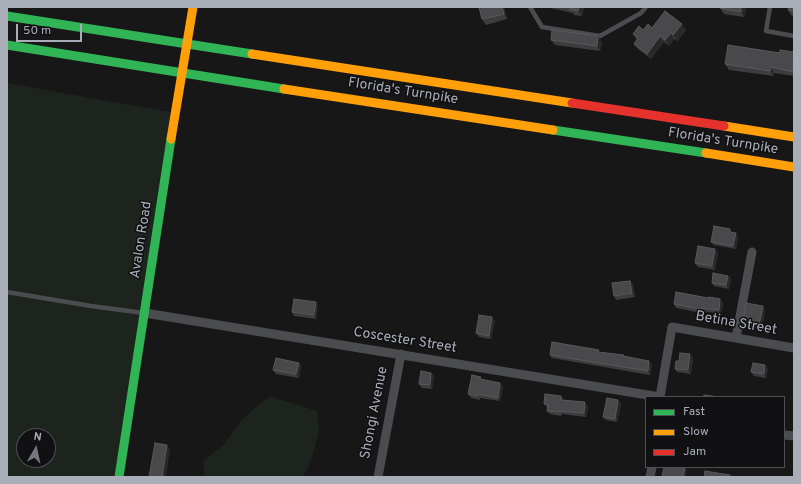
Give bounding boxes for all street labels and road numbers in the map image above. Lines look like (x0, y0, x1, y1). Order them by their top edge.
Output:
street label: Florida's Turnpike (347, 75, 459, 109)
street label: Florida's Turnpike (667, 125, 779, 159)
street label: Avalon Road (128, 200, 156, 280)
street label: Betina Street (694, 309, 778, 339)
street label: Coscester Street (352, 325, 458, 357)
street label: Shongi Avenue (358, 365, 392, 461)

